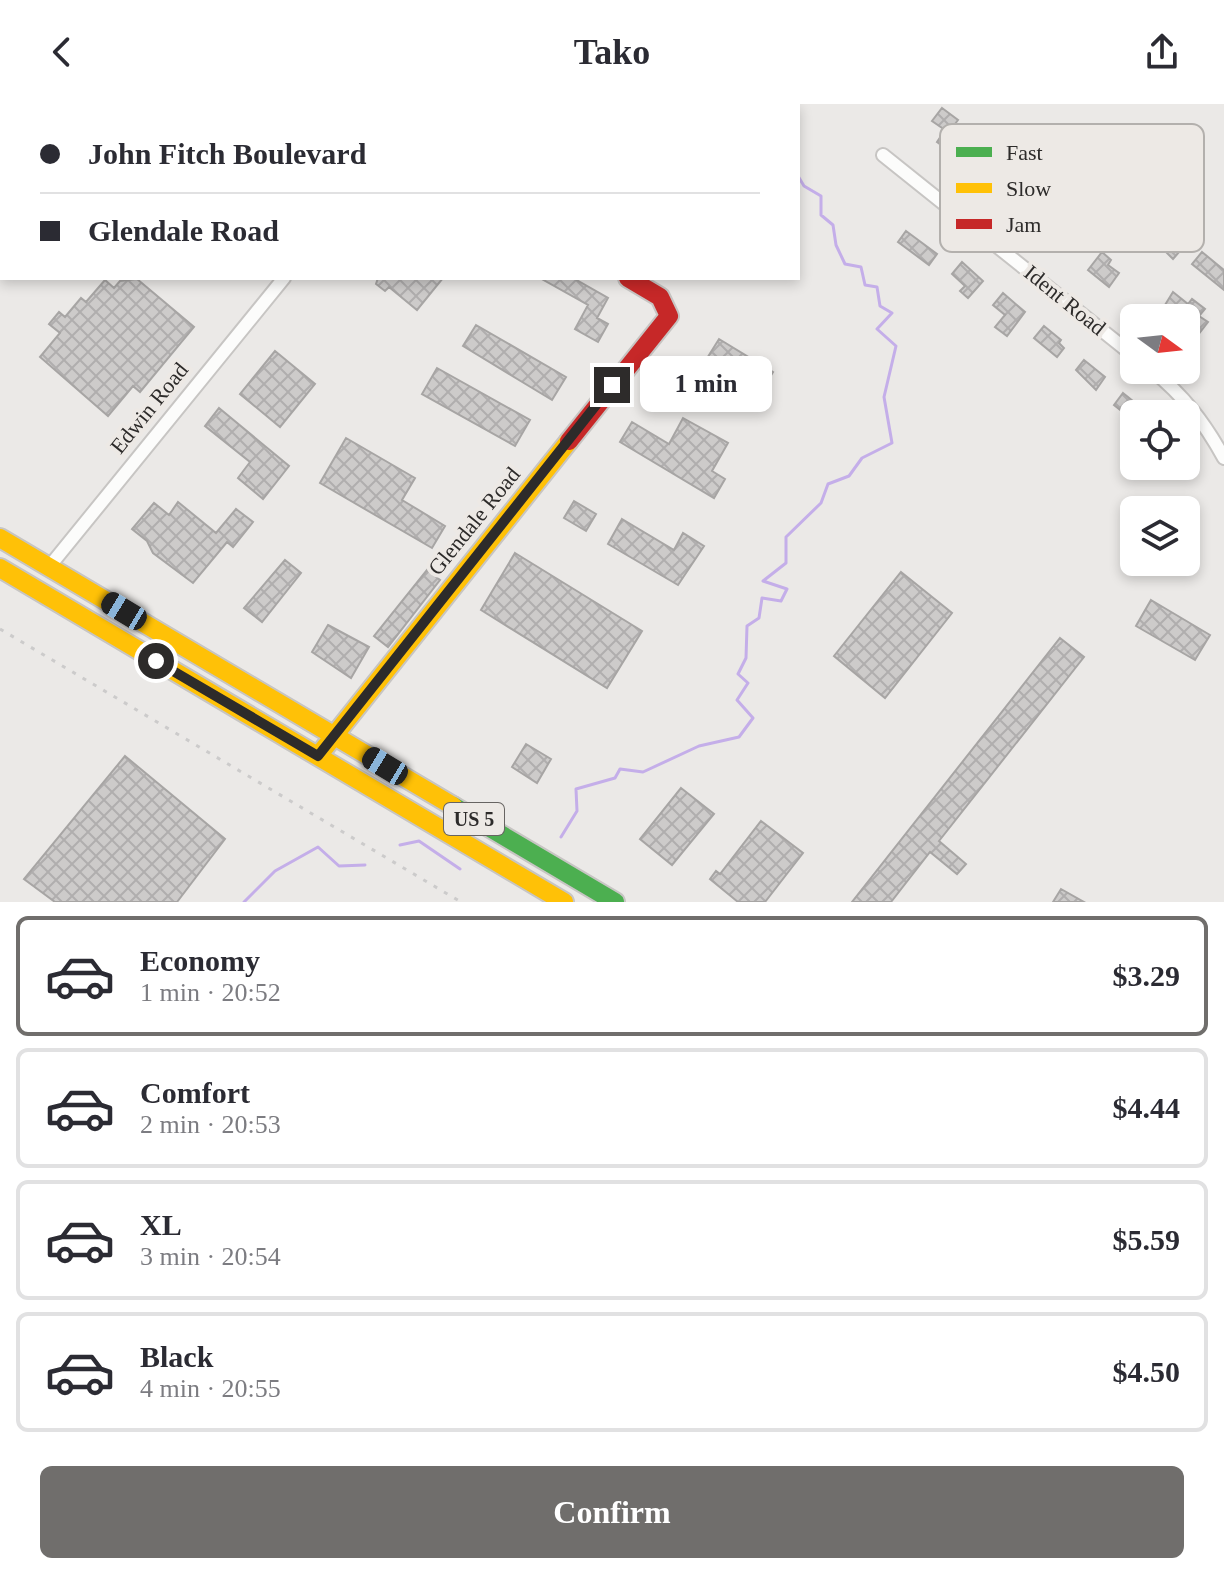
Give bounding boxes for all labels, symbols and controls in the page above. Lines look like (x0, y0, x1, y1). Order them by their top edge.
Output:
icon: back (40, 30, 84, 74)
icon: share (1140, 30, 1184, 74)
text: Tako (574, 32, 650, 72)
legend (940, 124, 1204, 252)
text: John Fitch Boulevard (88, 137, 366, 170)
text: Fast (1006, 140, 1043, 165)
text: Slow (1006, 176, 1051, 201)
text: Jam (1006, 212, 1041, 237)
text: Glendale Road (88, 214, 279, 247)
street label: Ident Road (1019, 260, 1111, 340)
north arrow (1120, 304, 1200, 384)
map controls (1120, 304, 1200, 576)
callout: 1 min (640, 357, 772, 413)
street label: Edwin Road (105, 358, 193, 458)
route end (594, 367, 630, 403)
text: 1 min (675, 369, 737, 398)
button: locate (1120, 400, 1200, 480)
street label: Glendale Road (423, 462, 525, 580)
button: layers (1120, 496, 1200, 576)
car (97, 588, 151, 634)
route start (138, 643, 174, 679)
car (358, 743, 412, 789)
road number: US 5 (444, 803, 504, 835)
icon: car (44, 940, 116, 1012)
text: Economy (140, 944, 260, 977)
text: $3.29 (1113, 959, 1180, 992)
text: 1 min · 20:52 (140, 978, 281, 1007)
icon: car (44, 1072, 116, 1144)
text: Comfort (140, 1076, 250, 1109)
text: $4.44 (1113, 1091, 1180, 1124)
text: 2 min · 20:53 (140, 1110, 281, 1139)
icon: car (44, 1204, 116, 1276)
text: XL (140, 1208, 182, 1241)
text: $5.59 (1113, 1223, 1180, 1256)
text: 3 min · 20:54 (140, 1242, 281, 1271)
icon: car (44, 1336, 116, 1408)
text: Black (140, 1340, 213, 1373)
text: $4.50 (1113, 1355, 1180, 1388)
text: 4 min · 20:55 (140, 1374, 281, 1403)
button: Confirm (40, 1466, 1184, 1558)

